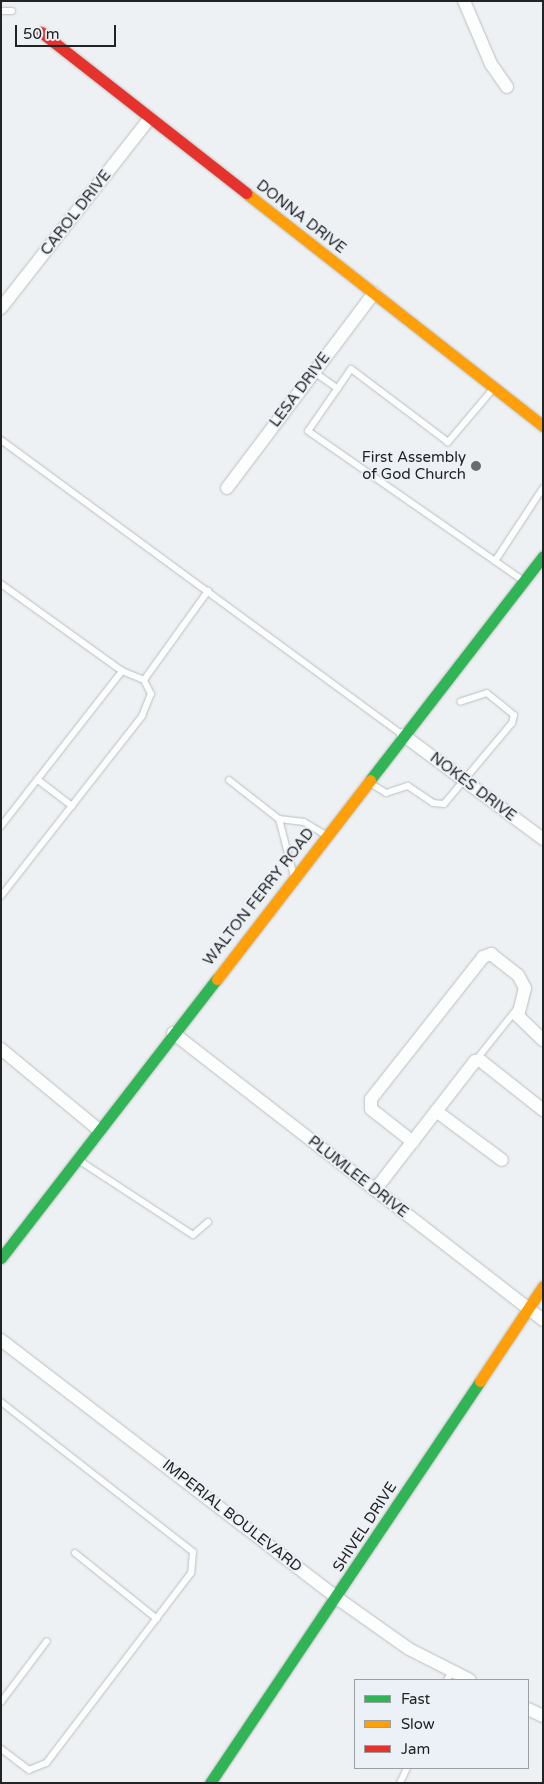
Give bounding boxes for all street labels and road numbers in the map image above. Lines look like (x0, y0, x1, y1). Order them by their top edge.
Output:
street label: CAROL DRIVE (37, 167, 115, 259)
street label: DONNA DRIVE (253, 176, 349, 258)
street label: LESA DRIVE (266, 349, 334, 431)
street label: NOKES DRIVE (426, 749, 520, 825)
street label: WALTON FERRY ROAD (200, 825, 318, 969)
street label: PLUMLEE DRIVE (304, 1132, 412, 1222)
street label: IMPERIAL BOULEVARD (159, 1456, 305, 1576)
street label: SHIVEL DRIVE (329, 1479, 401, 1575)

